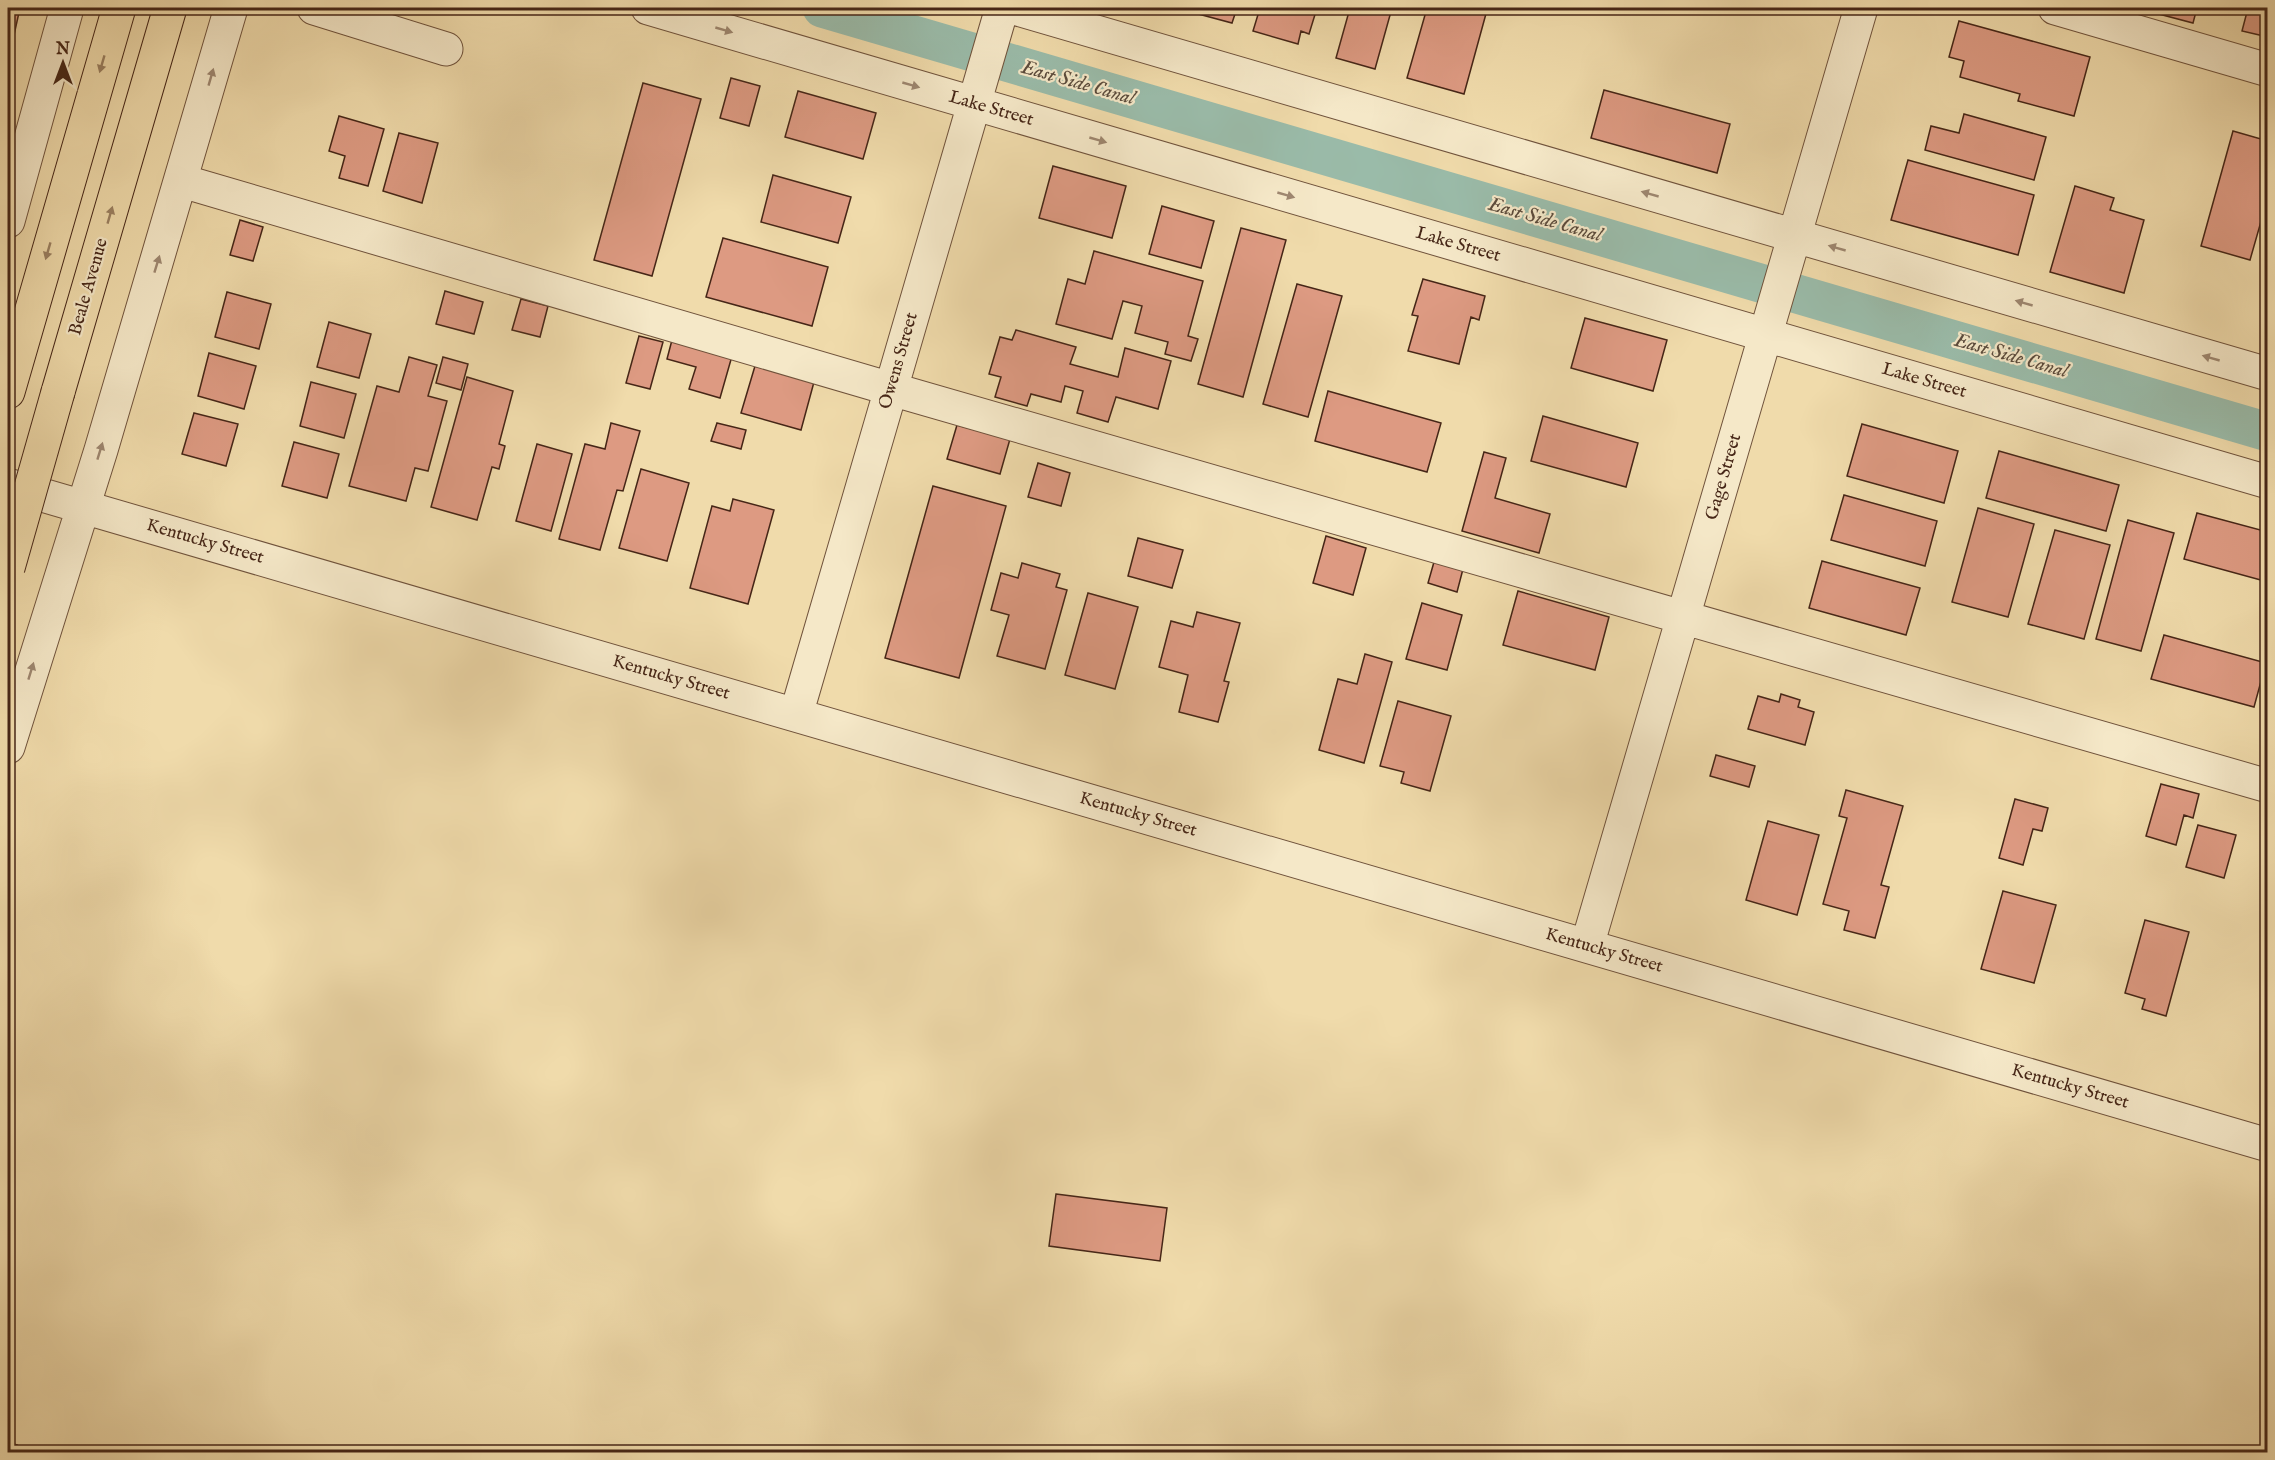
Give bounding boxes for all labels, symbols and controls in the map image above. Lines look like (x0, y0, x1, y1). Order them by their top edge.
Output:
one-way arrow (715, 26, 733, 35)
north arrow (33, 33, 93, 93)
text: N (55, 40, 70, 60)
one-way arrow (97, 55, 106, 73)
water label: East Side Canal (1017, 55, 1140, 112)
one-way arrow (207, 68, 217, 86)
one-way arrow (902, 81, 920, 90)
street label: Lake Street (946, 86, 1036, 132)
one-way arrow (1090, 136, 1108, 145)
one-way arrow (1641, 189, 1659, 198)
one-way arrow (1277, 191, 1295, 200)
water label: East Side Canal (1484, 192, 1607, 249)
one-way arrow (106, 206, 115, 224)
street label: Lake Street (1413, 222, 1503, 268)
street label: Beale Avenue (64, 236, 114, 338)
one-way arrow (43, 242, 52, 260)
one-way arrow (1828, 243, 1846, 252)
one-way arrow (153, 255, 162, 273)
one-way arrow (2015, 298, 2033, 307)
street label: Owens Street (874, 310, 924, 412)
water label: East Side Canal (1950, 328, 2073, 385)
one-way arrow (2202, 353, 2220, 362)
street label: Lake Street (1879, 358, 1969, 404)
street label: Gage Street (1701, 431, 1747, 523)
one-way arrow (96, 441, 106, 459)
street label: Kentucky Street (144, 514, 266, 570)
street label: Kentucky Street (610, 650, 732, 706)
one-way arrow (27, 662, 37, 680)
street label: Kentucky Street (1077, 787, 1199, 843)
street label: Kentucky Street (1543, 923, 1665, 979)
street label: Kentucky Street (2009, 1059, 2131, 1115)

